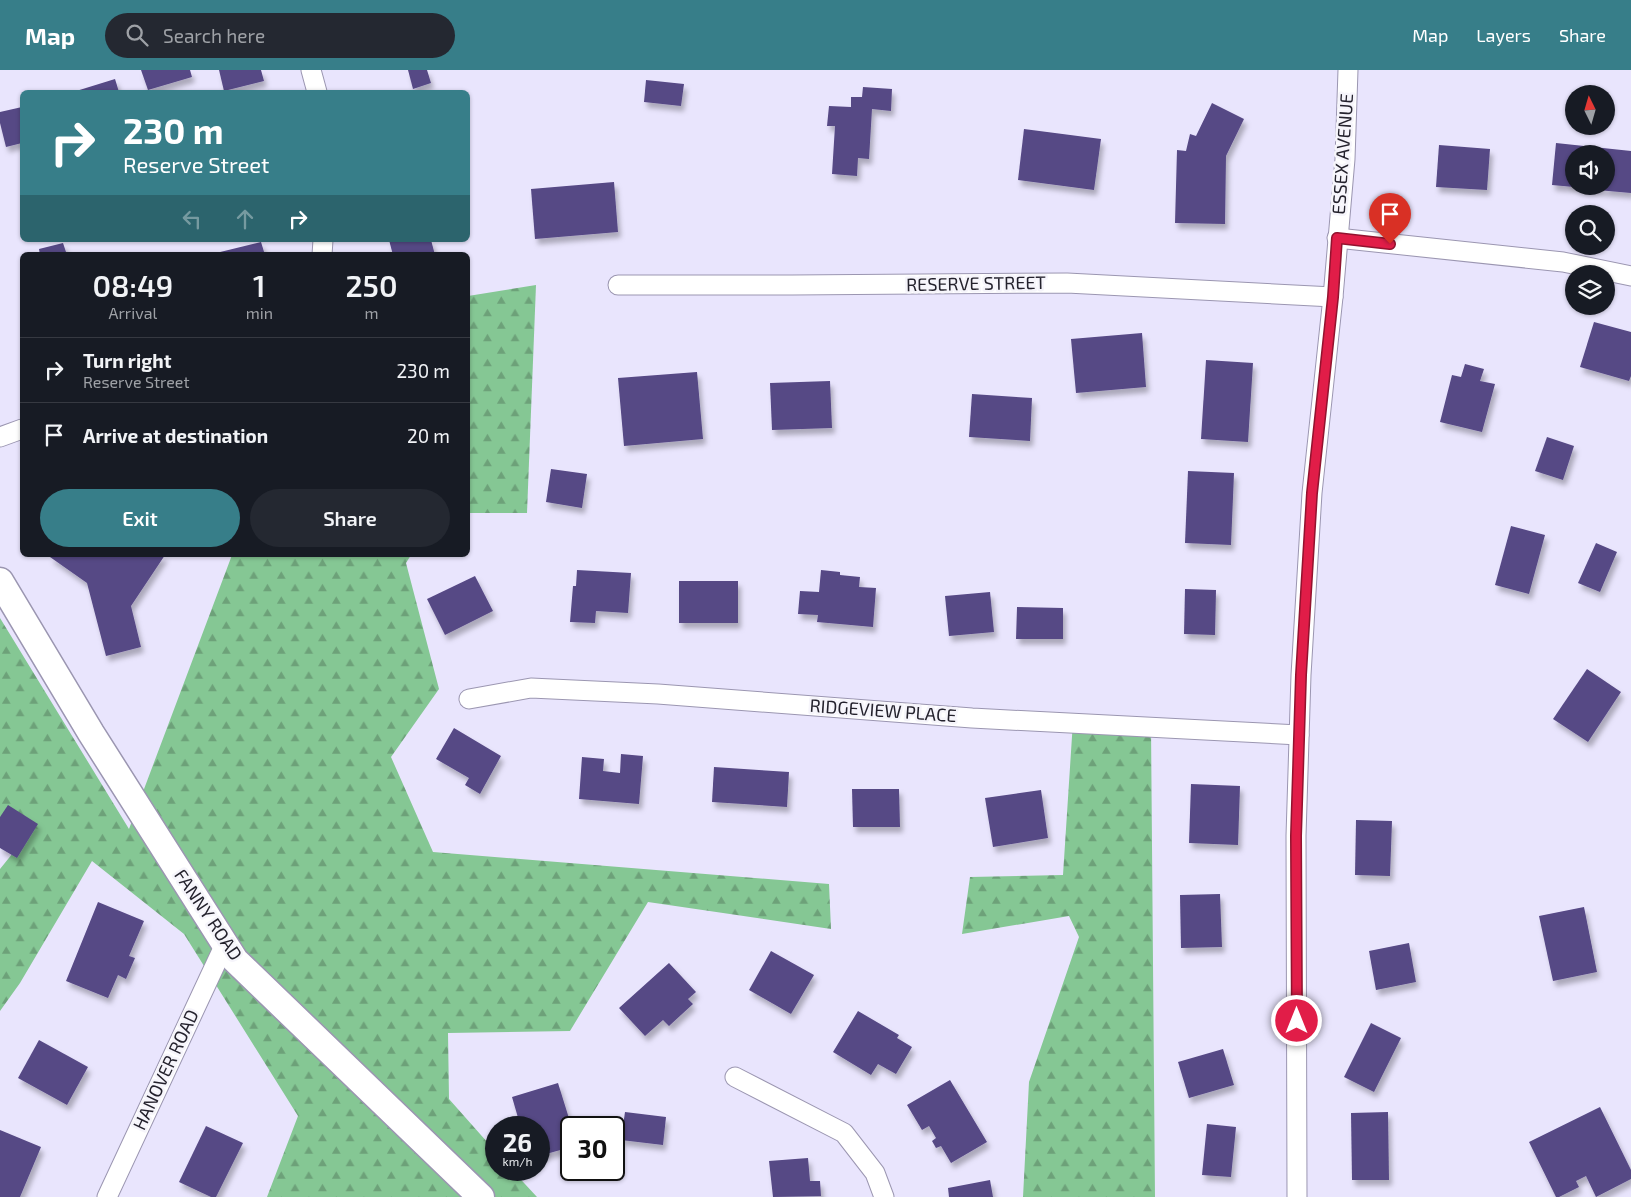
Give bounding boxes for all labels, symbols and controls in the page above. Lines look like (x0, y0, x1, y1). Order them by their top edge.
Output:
search box (105, 13, 455, 58)
text: Map (25, 21, 75, 50)
icon: search (123, 21, 151, 49)
text: Search here (163, 24, 265, 47)
text: Map (1412, 24, 1448, 46)
text: Layers (1476, 24, 1531, 46)
text: Share (1559, 24, 1606, 46)
north arrow (1565, 85, 1615, 135)
map controls (1565, 85, 1615, 315)
street label: ESSEX AVENUE (1327, 93, 1357, 215)
text: 230 m (123, 109, 224, 151)
icon: right (40, 110, 105, 175)
button: sound (1565, 145, 1615, 195)
text: Reserve Street (123, 151, 270, 177)
pin (1369, 193, 1411, 244)
icon: arrive (1376, 200, 1404, 228)
icon: left (178, 205, 206, 233)
icon: ahead (231, 205, 259, 233)
icon: right (284, 205, 312, 233)
button: search (1565, 205, 1615, 255)
button: layers (1565, 265, 1615, 315)
text: 08:49 (92, 267, 173, 303)
text: 1 (253, 267, 266, 303)
text: 250 (345, 267, 398, 303)
street label: RESERVE STREET (906, 271, 1047, 295)
text: Arrival (108, 303, 157, 322)
text: min (246, 303, 273, 322)
text: m (364, 303, 378, 322)
text: Turn right (83, 349, 171, 372)
icon: right (40, 356, 68, 384)
text: 230 m (396, 359, 450, 382)
text: Reserve Street (83, 372, 190, 391)
icon: arrive (40, 421, 68, 449)
text: Arrive at destination (83, 424, 268, 447)
text: 20 m (407, 424, 450, 447)
button: Exit (40, 489, 240, 547)
button: Share (250, 489, 450, 547)
street label: RIDGEVIEW PLACE (809, 694, 957, 726)
street label: FANNY ROAD (170, 865, 247, 964)
position arrow (1270, 994, 1322, 1046)
street label: HANOVER ROAD (128, 1006, 203, 1133)
speed limit sign: 30 (560, 1116, 625, 1181)
text: 26 (503, 1127, 532, 1157)
text: km/h (503, 1154, 532, 1168)

